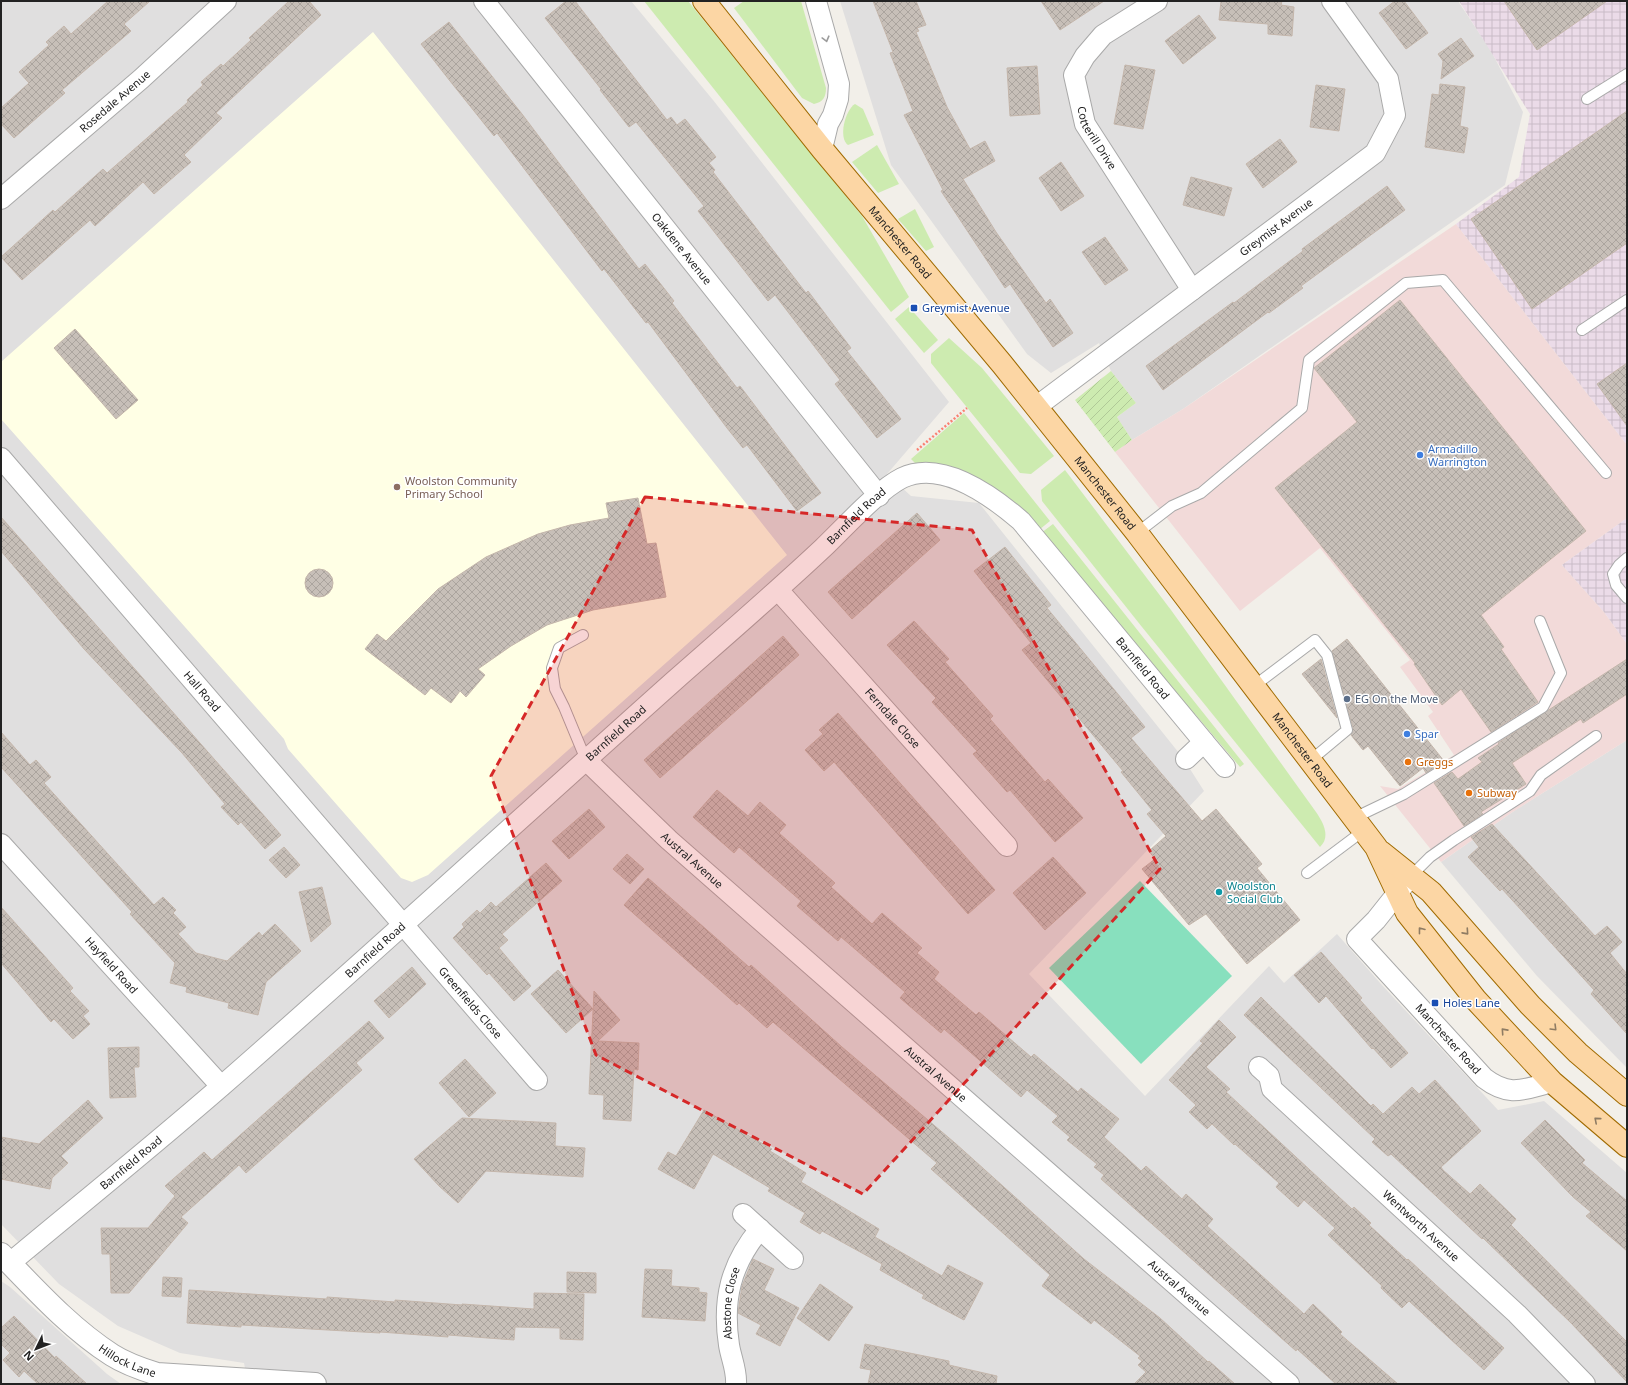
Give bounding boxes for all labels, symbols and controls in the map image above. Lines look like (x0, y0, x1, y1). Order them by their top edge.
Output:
one-way arrow (822, 35, 830, 42)
street label: Rosedale Avenue (76, 66, 153, 136)
street label: Cotterill Drive (1074, 105, 1120, 172)
street label: Greymist Avenue (1236, 194, 1315, 259)
street label: Manchester Road (866, 202, 935, 282)
street label: Oakdene Avenue (649, 209, 715, 288)
place label: Greymist Avenue (922, 300, 1010, 315)
marker: Greymist Avenue (909, 303, 919, 313)
place label: Armadillo Warrington (1428, 441, 1487, 469)
marker: Armadillo Warrington (1415, 450, 1425, 460)
street label: Manchester Road (1071, 453, 1140, 533)
place label: Woolston Community Primary School (405, 473, 517, 501)
marker: Woolston Community Primary School (392, 482, 402, 492)
street label: Barnfield Road (823, 484, 889, 547)
street label: Barnfield Road (1113, 634, 1173, 702)
street label: Hall Road (181, 667, 224, 715)
street label: Ferndale Close (862, 684, 924, 751)
place label: EG On the Move (1355, 691, 1438, 706)
marker: EG On the Move (1342, 694, 1352, 704)
street label: Barnfield Road (582, 702, 649, 764)
street label: Manchester Road (1269, 709, 1336, 791)
place label: Spar (1415, 726, 1439, 741)
marker: Spar (1402, 729, 1412, 739)
place label: Greggs (1416, 754, 1453, 769)
marker: Greggs (1403, 757, 1413, 767)
place label: Subway (1477, 785, 1517, 800)
marker: Subway (1464, 788, 1474, 798)
street label: Austral Avenue (658, 828, 727, 891)
place label: Woolston Social Club (1227, 878, 1283, 906)
marker: Woolston Social Club (1214, 887, 1224, 897)
street label: Barnfield Road (341, 918, 408, 981)
one-way arrow (1462, 927, 1469, 935)
one-way arrow (1419, 928, 1426, 935)
street label: Hayfield Road (82, 933, 141, 997)
street label: Greenfields Close (436, 963, 506, 1041)
place label: Holes Lane (1443, 995, 1500, 1010)
marker: Holes Lane (1430, 998, 1440, 1008)
street label: Manchester Road (1413, 1000, 1485, 1077)
one-way arrow (1549, 1023, 1557, 1031)
one-way arrow (1501, 1028, 1508, 1035)
street label: Austral Avenue (902, 1042, 970, 1105)
one-way arrow (1595, 1118, 1602, 1125)
street label: Barnfield Road (96, 1132, 165, 1193)
street label: Wentworth Avenue (1380, 1186, 1463, 1264)
street label: Austral Avenue (1145, 1256, 1214, 1319)
street label: Abstone Close (719, 1264, 743, 1340)
north arrow (16, 1329, 56, 1369)
street label: Hillock Lane (96, 1340, 158, 1380)
text: N (20, 1348, 37, 1365)

